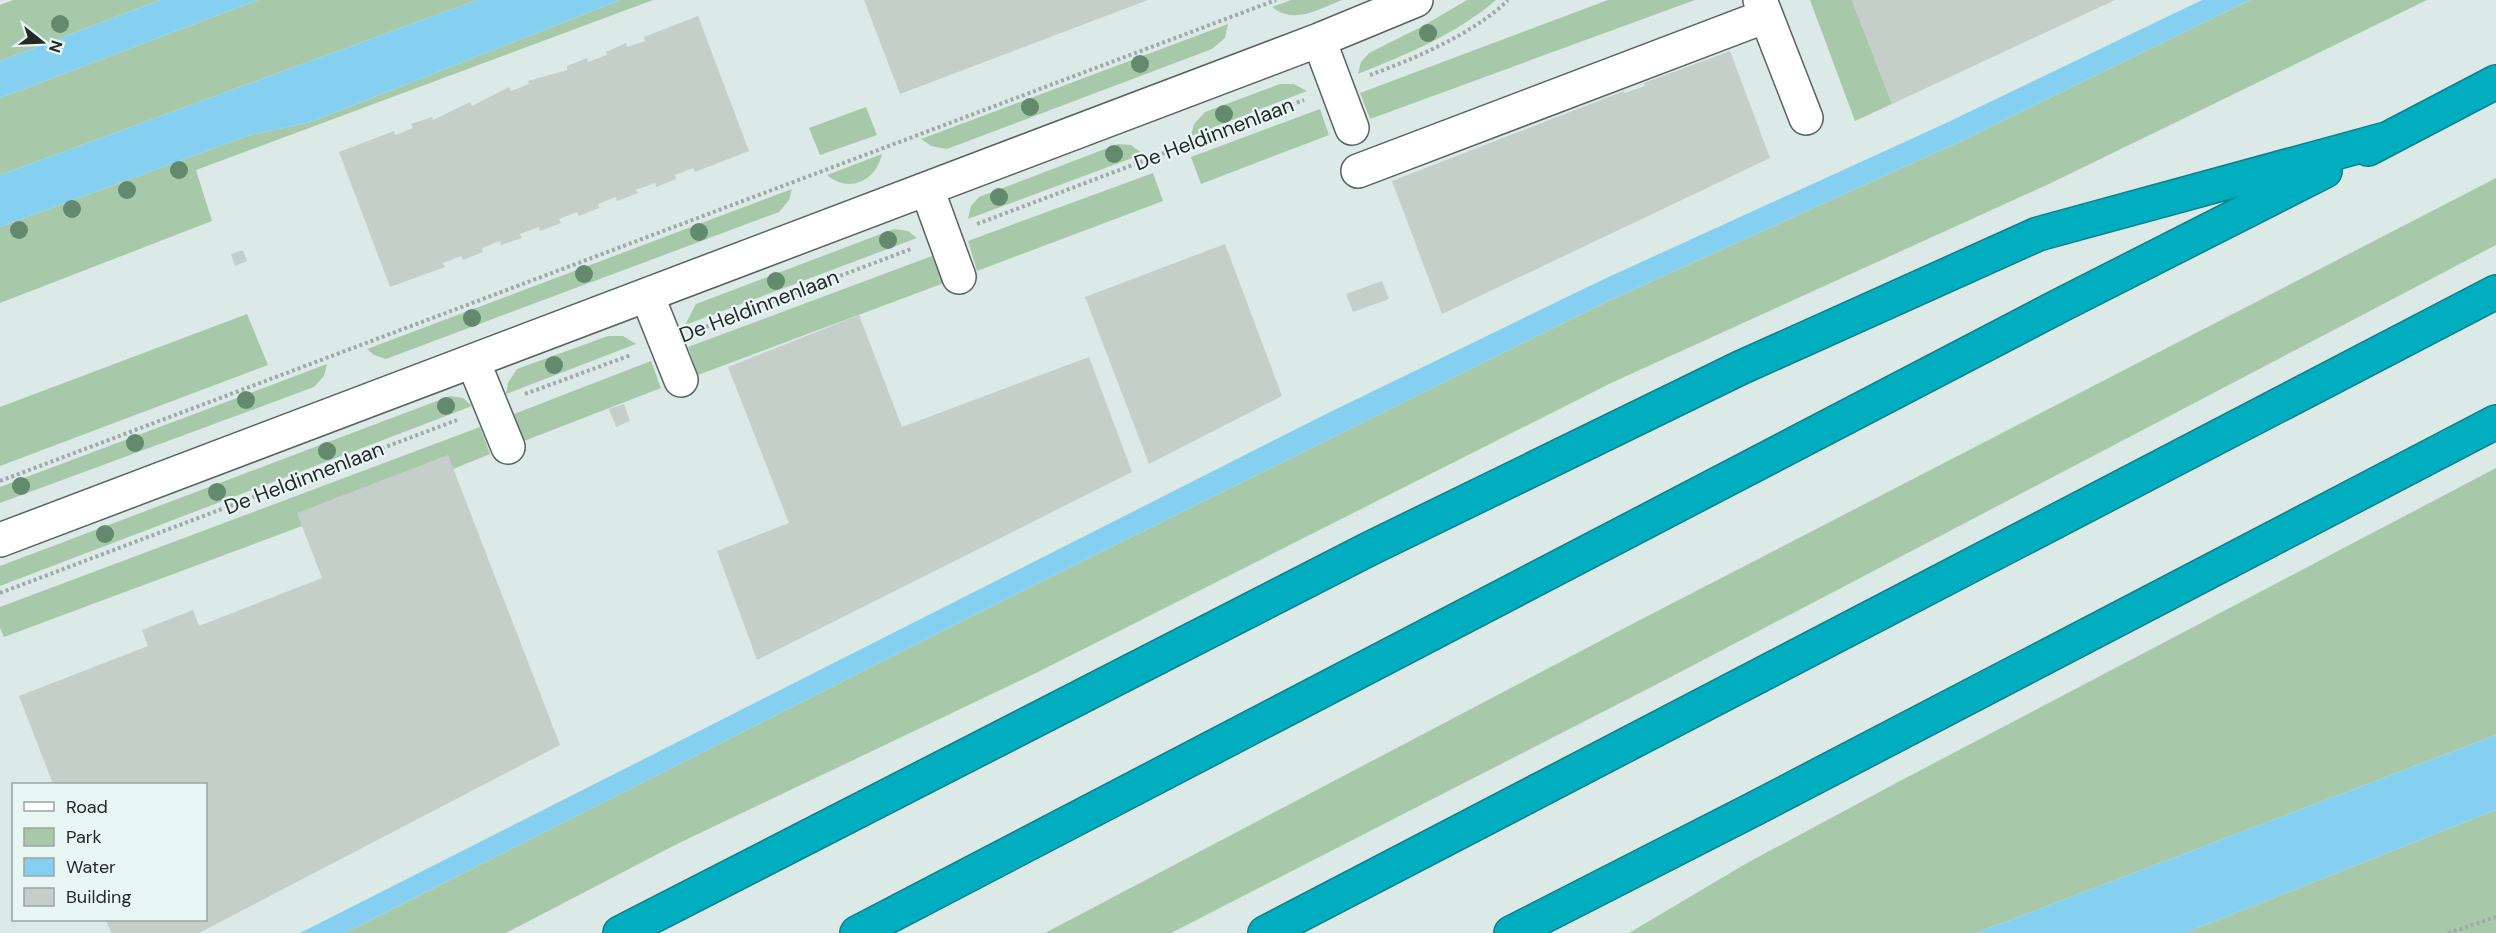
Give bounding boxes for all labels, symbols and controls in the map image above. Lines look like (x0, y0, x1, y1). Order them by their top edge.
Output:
north arrow (12, 12, 72, 72)
text: N (44, 38, 68, 55)
street label: De Heldinnenlaan (1130, 91, 1298, 177)
street label: De Heldinnenlaan (675, 263, 843, 349)
street label: De Heldinnenlaan (220, 435, 388, 521)
legend (12, 783, 207, 921)
text: Road (66, 795, 108, 819)
text: Park (66, 825, 102, 849)
text: Water (66, 855, 116, 879)
text: Building (66, 885, 131, 909)

